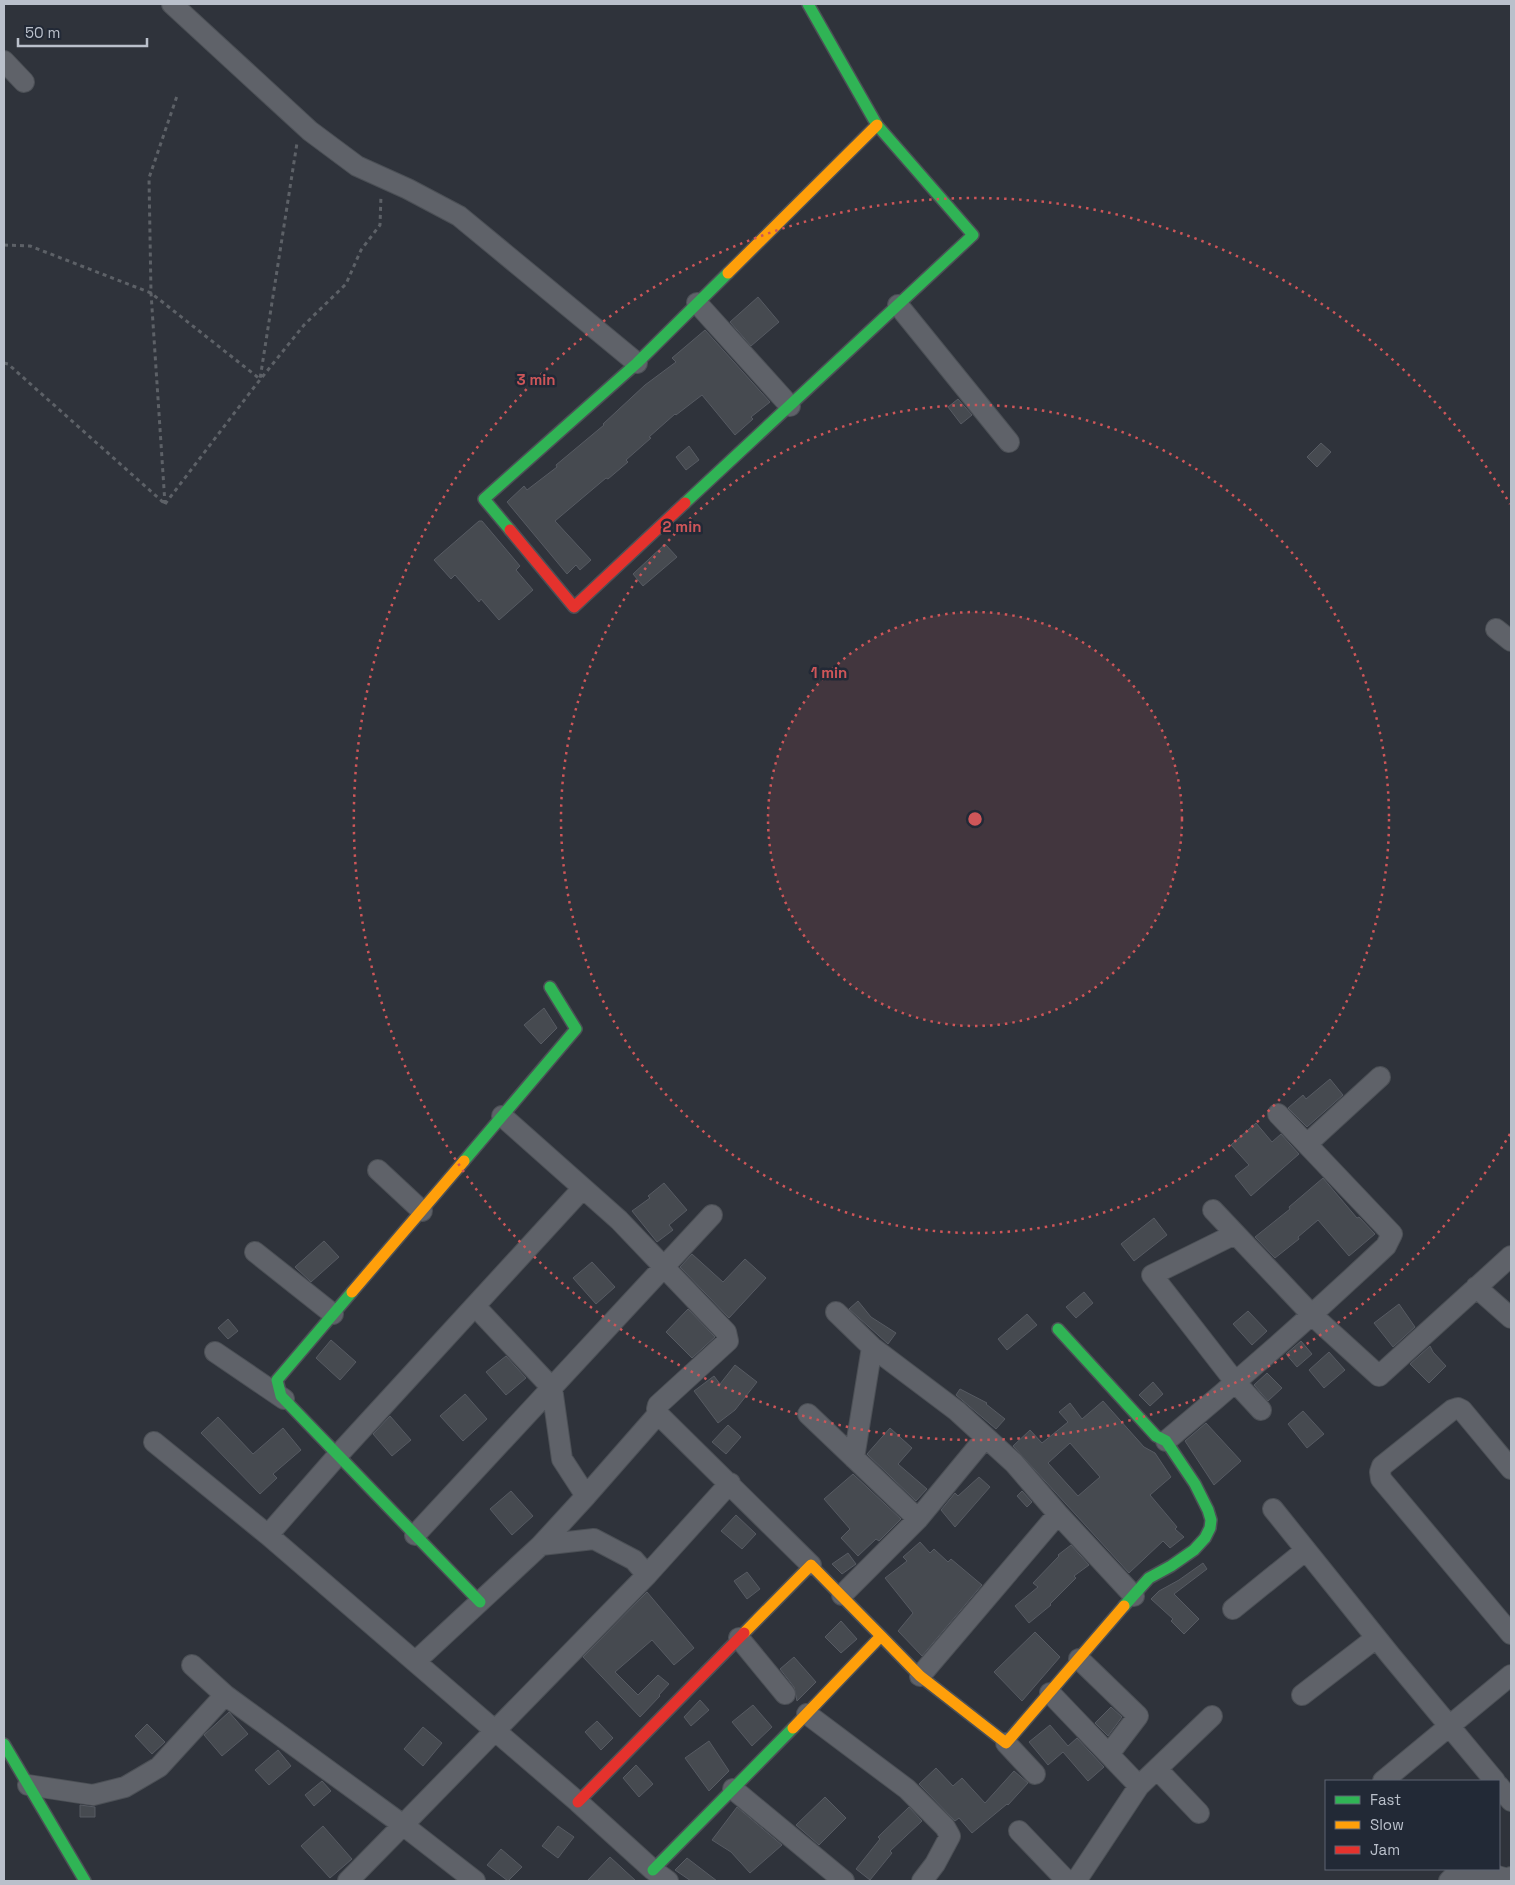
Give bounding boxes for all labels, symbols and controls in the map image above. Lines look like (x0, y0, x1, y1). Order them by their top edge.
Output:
scale bar (18, 15, 146, 47)
text: 50 m (25, 23, 60, 42)
text: 3 min (517, 370, 555, 389)
text: 2 min (663, 517, 701, 536)
text: 1 min (811, 663, 847, 682)
centre of rings (966, 810, 984, 828)
legend (1325, 1780, 1500, 1870)
text: Fast (1370, 1790, 1401, 1809)
text: Slow (1370, 1815, 1404, 1834)
text: Jam (1370, 1840, 1400, 1859)

